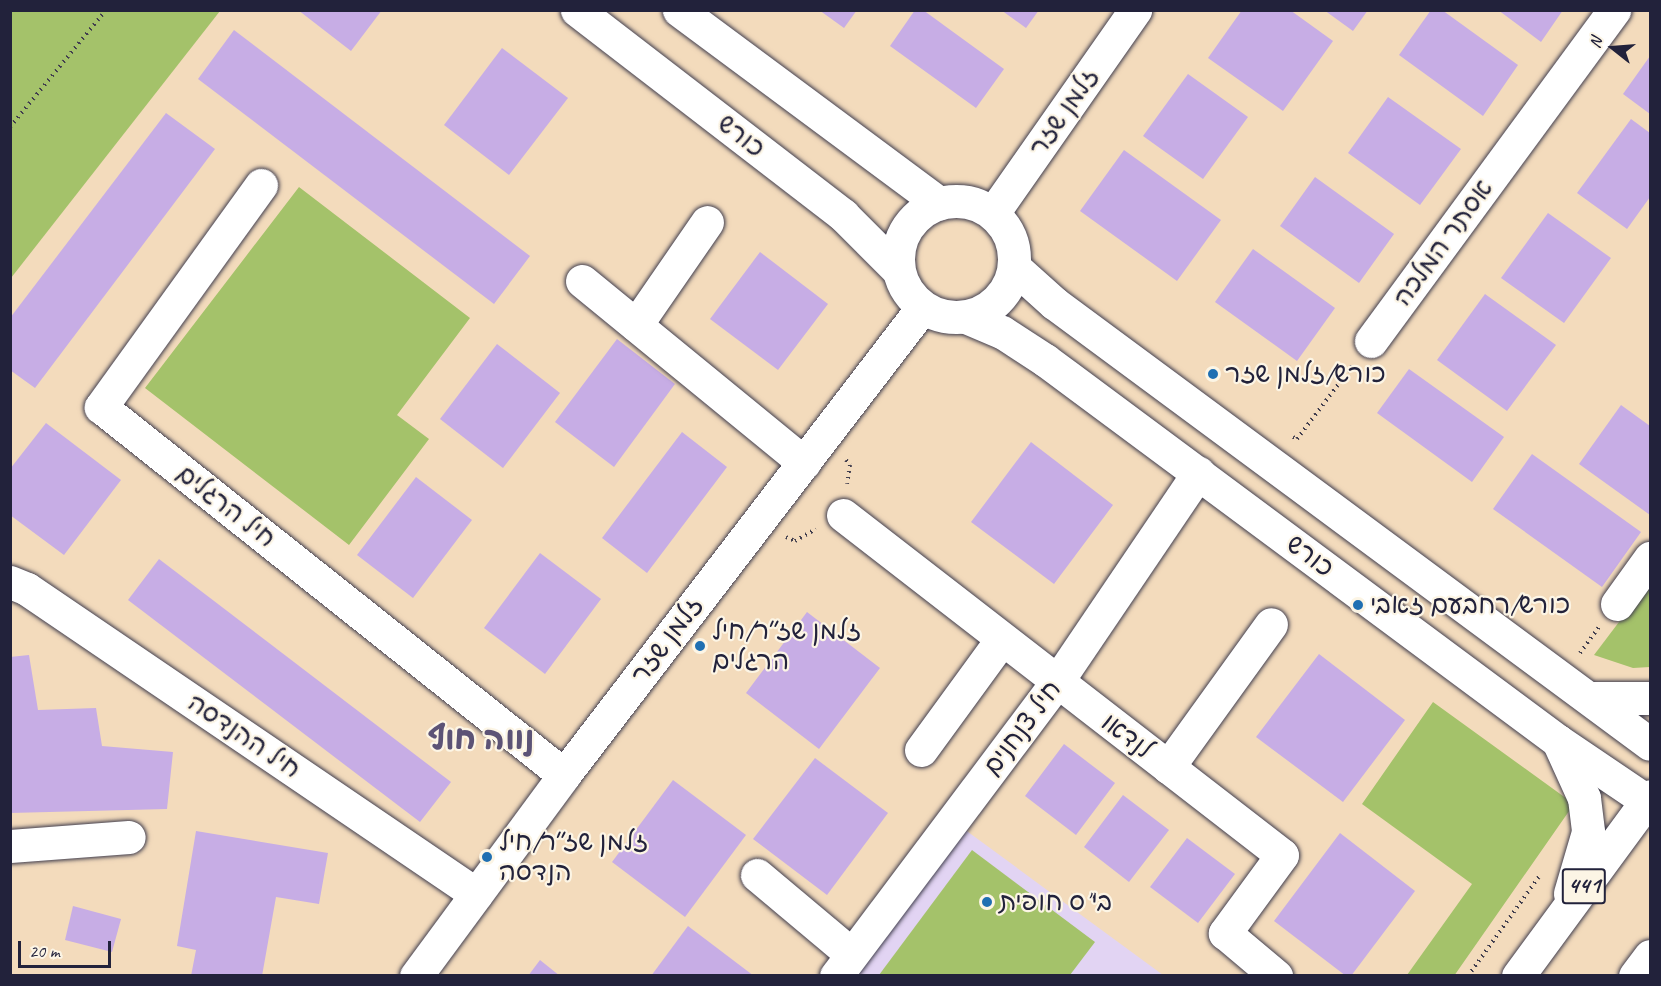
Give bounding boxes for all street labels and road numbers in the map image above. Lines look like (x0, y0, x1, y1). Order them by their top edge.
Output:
street label: זלמן שזר (1022, 62, 1106, 162)
street label: כורש (711, 108, 771, 164)
street label: אסתר המלכה (1387, 174, 1499, 312)
street label: חיל הרגלים (170, 458, 282, 554)
street label: כורש (1280, 528, 1340, 584)
street label: זלמן שזר (624, 590, 710, 690)
street label: חיל צנחנים (976, 675, 1068, 781)
street label: חיל ההנדסה (182, 687, 306, 785)
street label: לנדאו (1095, 707, 1159, 765)
road number: 441 (1562, 865, 1606, 907)

